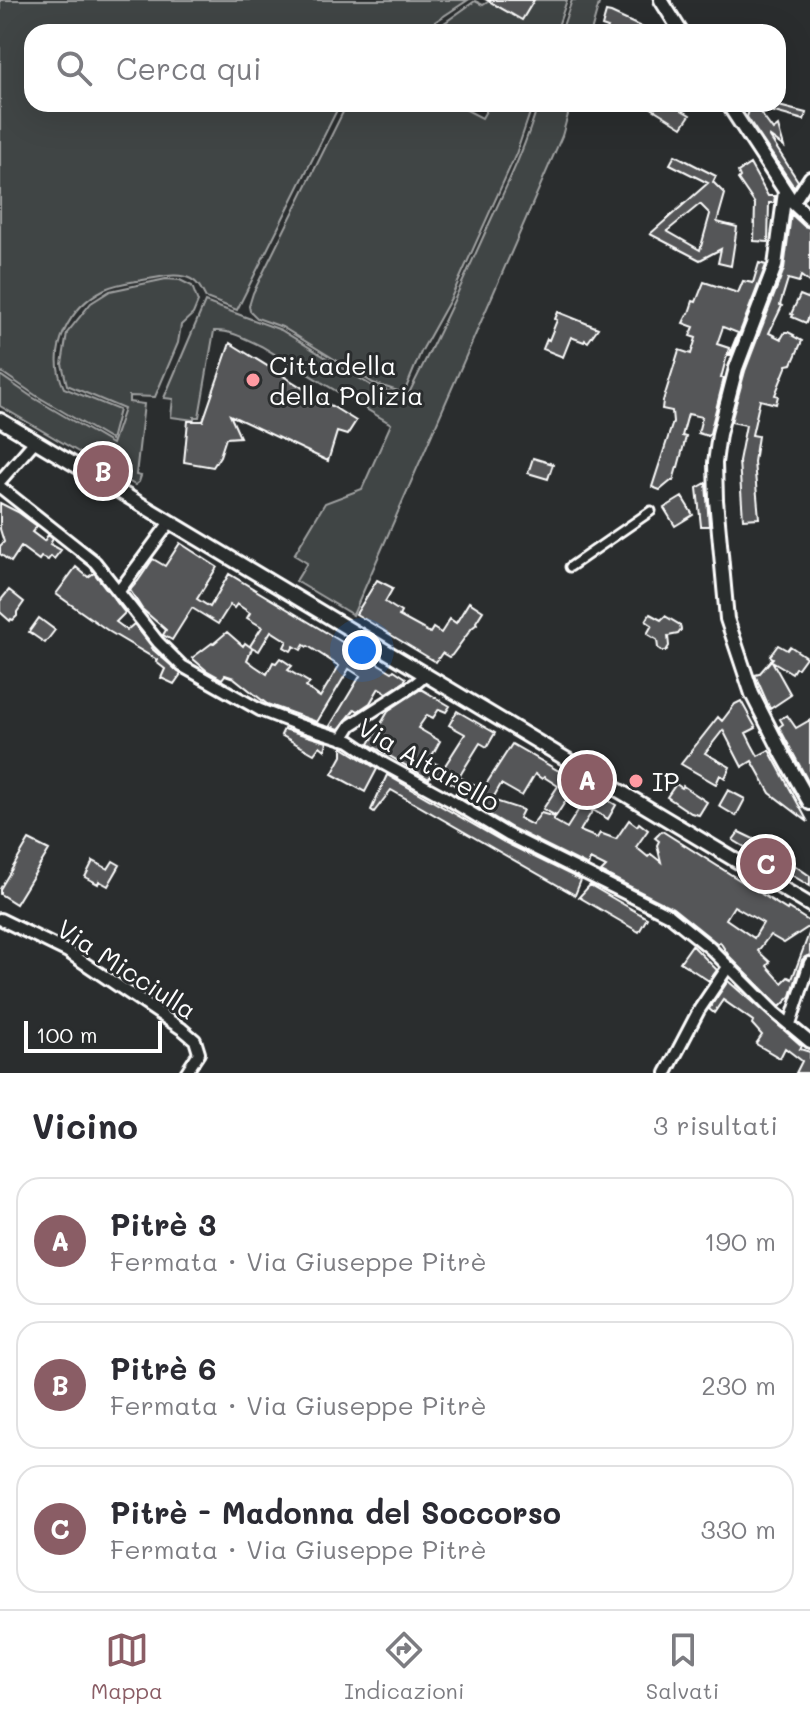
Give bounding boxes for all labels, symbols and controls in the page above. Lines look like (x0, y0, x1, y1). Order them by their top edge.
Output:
search box (24, 24, 786, 112)
icon: search (52, 46, 96, 90)
text: Cerca qui (116, 48, 262, 88)
place label: Cittadella della Polizia (269, 348, 424, 412)
marker: Cittadella della Polizia (244, 371, 262, 389)
pin: B (77, 441, 129, 501)
your location (342, 630, 382, 670)
street label: Via Altarello (352, 710, 506, 818)
pin: A (561, 750, 613, 810)
place label: IP (652, 764, 679, 798)
marker: IP (627, 772, 645, 790)
pin: C (740, 834, 792, 894)
street label: Via Micciulla (51, 911, 203, 1027)
scale bar (24, 1017, 162, 1053)
text: 100 m (36, 1020, 98, 1049)
text: Vicino (32, 1103, 138, 1148)
text: 3 risultati (653, 1108, 778, 1142)
text: Pitrè 3 (110, 1204, 216, 1244)
text: A (51, 1224, 69, 1258)
text: 190 m (704, 1224, 776, 1258)
text: Fermata · Via Giuseppe Pitrè (110, 1244, 487, 1278)
text: Pitrè 6 (110, 1348, 216, 1388)
text: B (51, 1368, 69, 1402)
text: 230 m (701, 1368, 776, 1402)
text: Fermata · Via Giuseppe Pitrè (110, 1388, 487, 1422)
text: Pitrè - Madonna del Soccorso (110, 1492, 561, 1532)
text: C (50, 1512, 70, 1546)
text: 330 m (700, 1512, 776, 1546)
text: Fermata · Via Giuseppe Pitrè (110, 1532, 487, 1566)
tab: Mappa (91, 1628, 163, 1705)
tab: Indicazioni (344, 1628, 464, 1705)
tab: Salvati (646, 1628, 719, 1705)

